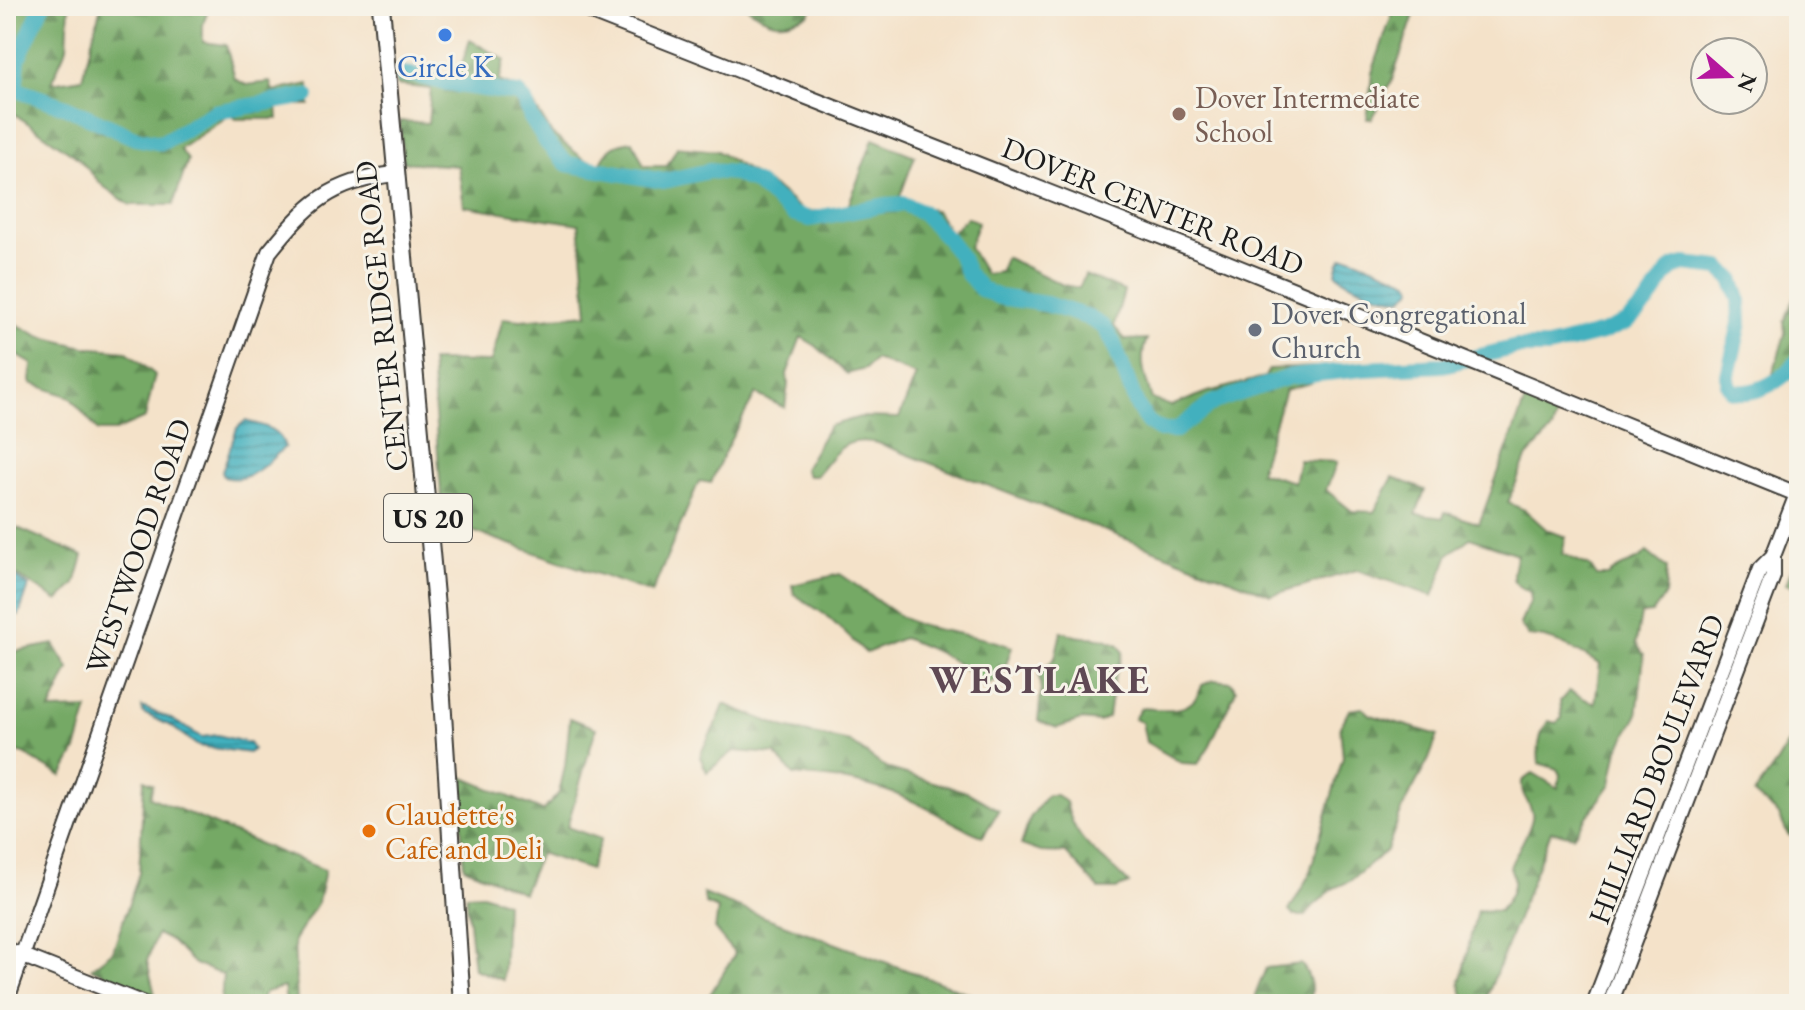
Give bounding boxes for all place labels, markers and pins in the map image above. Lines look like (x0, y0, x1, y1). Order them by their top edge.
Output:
marker: Circle K (436, 26, 454, 44)
place label: Circle K (397, 47, 494, 86)
place label: Dover Intermediate School (1195, 78, 1420, 151)
marker: Dover Intermediate School (1170, 105, 1188, 123)
place label: Dover Congregational Church (1271, 294, 1527, 367)
marker: Dover Congregational Church (1246, 321, 1264, 339)
place label: Claudette's Cafe and Deli (385, 795, 543, 868)
marker: Claudette's Cafe and Deli (360, 822, 378, 840)

